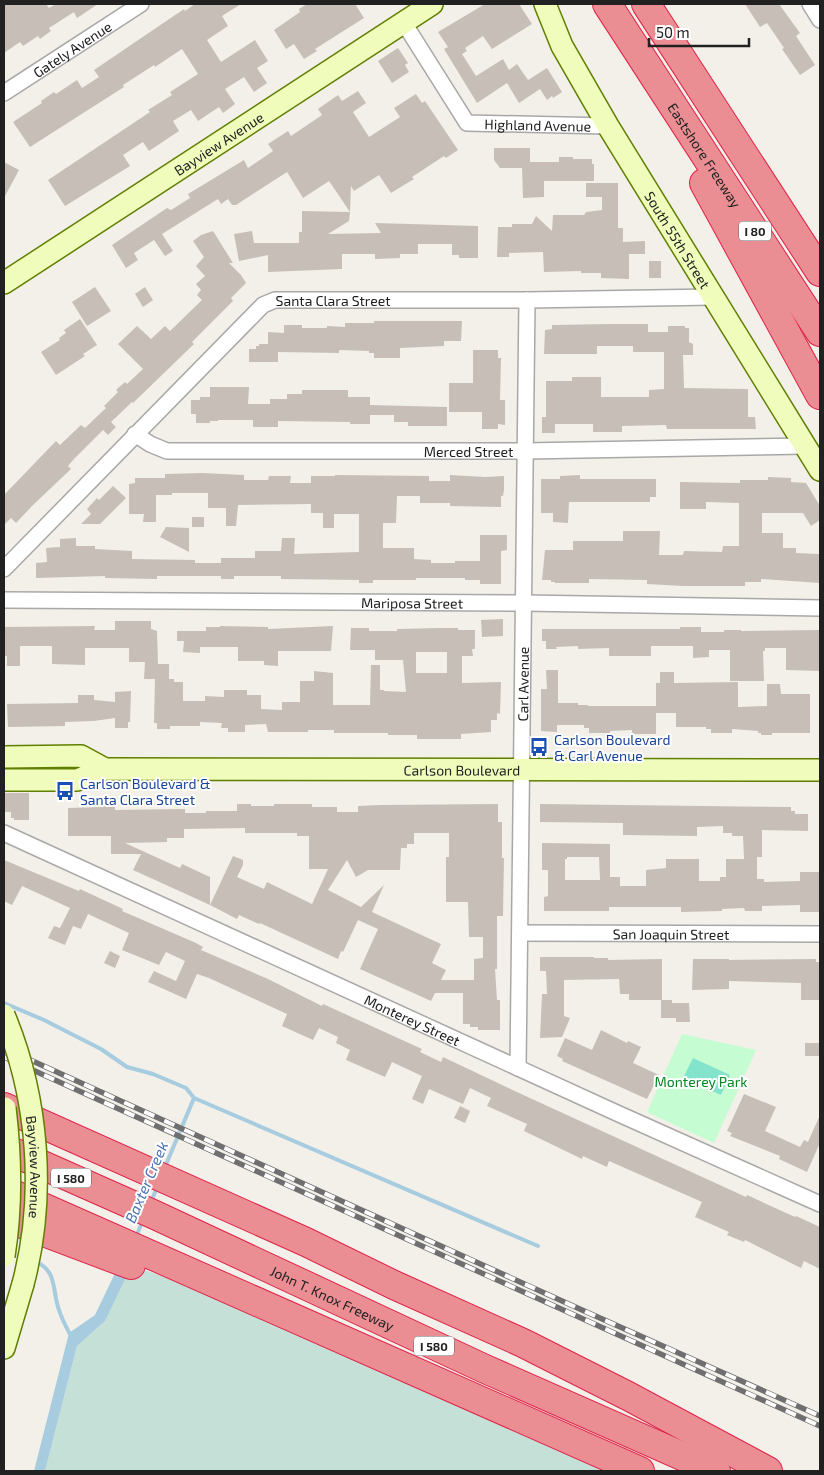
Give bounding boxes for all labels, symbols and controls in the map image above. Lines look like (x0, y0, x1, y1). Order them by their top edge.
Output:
scale bar (649, 15, 749, 47)
street label: Gately Avenue (30, 17, 114, 81)
text: 50 m (656, 23, 690, 41)
street label: Eastshore Freeway (665, 99, 746, 211)
street label: Bayview Avenue (171, 108, 266, 179)
street label: Highland Avenue (484, 115, 591, 134)
street label: South 55th Street (642, 188, 714, 291)
road number: I 80 (739, 222, 771, 240)
street label: Santa Clara Street (276, 292, 391, 309)
street label: Merced Street (424, 443, 513, 460)
street label: Mariposa Street (361, 594, 463, 611)
street label: Carl Avenue (514, 646, 531, 722)
place label: Carlson Boulevard & Carl Avenue (554, 731, 671, 764)
bus stop icon: Carlson Boulevard & Carl Avenue (528, 736, 550, 758)
street label: Carlson Boulevard (404, 761, 520, 778)
place label: Carlson Boulevard & Santa Clara Street (80, 775, 211, 808)
bus stop icon: Carlson Boulevard & Santa Clara Street (54, 780, 76, 802)
street label: San Joaquin Street (613, 925, 729, 942)
street label: Monterey Street (362, 990, 463, 1049)
park label: Monterey Park (655, 1073, 747, 1090)
street label: Bayview Avenue (23, 1114, 45, 1219)
water label: Baxter Creek (121, 1138, 171, 1225)
road number: I 580 (51, 1168, 91, 1188)
street label: John T. Knox Freeway (268, 1262, 398, 1334)
road number: I 580 (414, 1336, 454, 1355)

